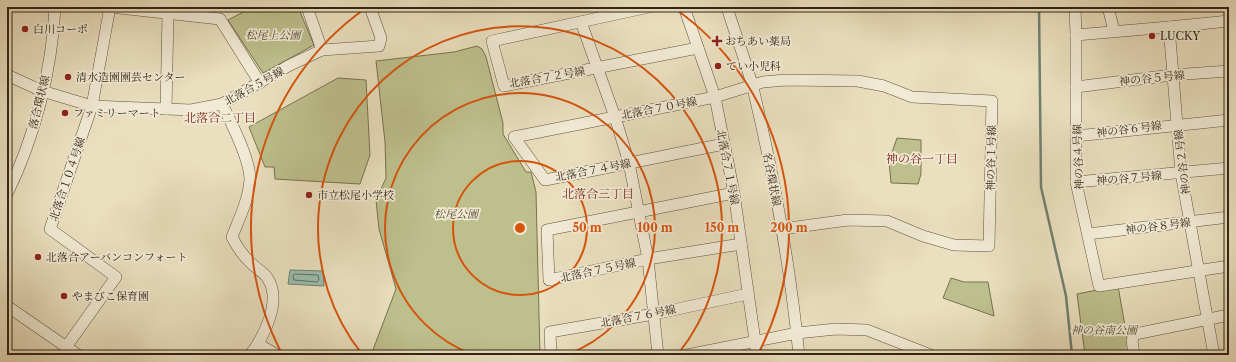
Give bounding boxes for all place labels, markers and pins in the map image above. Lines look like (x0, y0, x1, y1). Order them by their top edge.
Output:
place label: 白川コーポ (33, 22, 88, 36)
marker: 白川コーポ (20, 24, 30, 34)
place label: LUCKY (1160, 29, 1201, 43)
marker: LUCKY (1147, 31, 1157, 41)
place label: おちあい薬局 (725, 34, 791, 48)
marker: おちあい薬局 (712, 36, 722, 46)
place label: てい小児科 (726, 59, 781, 73)
marker: てい小児科 (713, 61, 723, 71)
place label: 清水造園園芸センター (76, 70, 186, 84)
marker: 清水造園園芸センター (63, 72, 73, 82)
place label: ファミリーマート (73, 106, 161, 120)
marker: ファミリーマート (60, 108, 70, 118)
place label: 市立松尾小学校 (317, 188, 394, 202)
marker: 市立松尾小学校 (304, 190, 314, 200)
centre of rings (513, 221, 527, 235)
place label: 北落合アーバンコンフォート (46, 250, 188, 264)
marker: 北落合アーバンコンフォート (33, 252, 43, 262)
place label: やまびこ保育園 (72, 289, 149, 303)
marker: やまびこ保育園 (59, 291, 69, 301)

